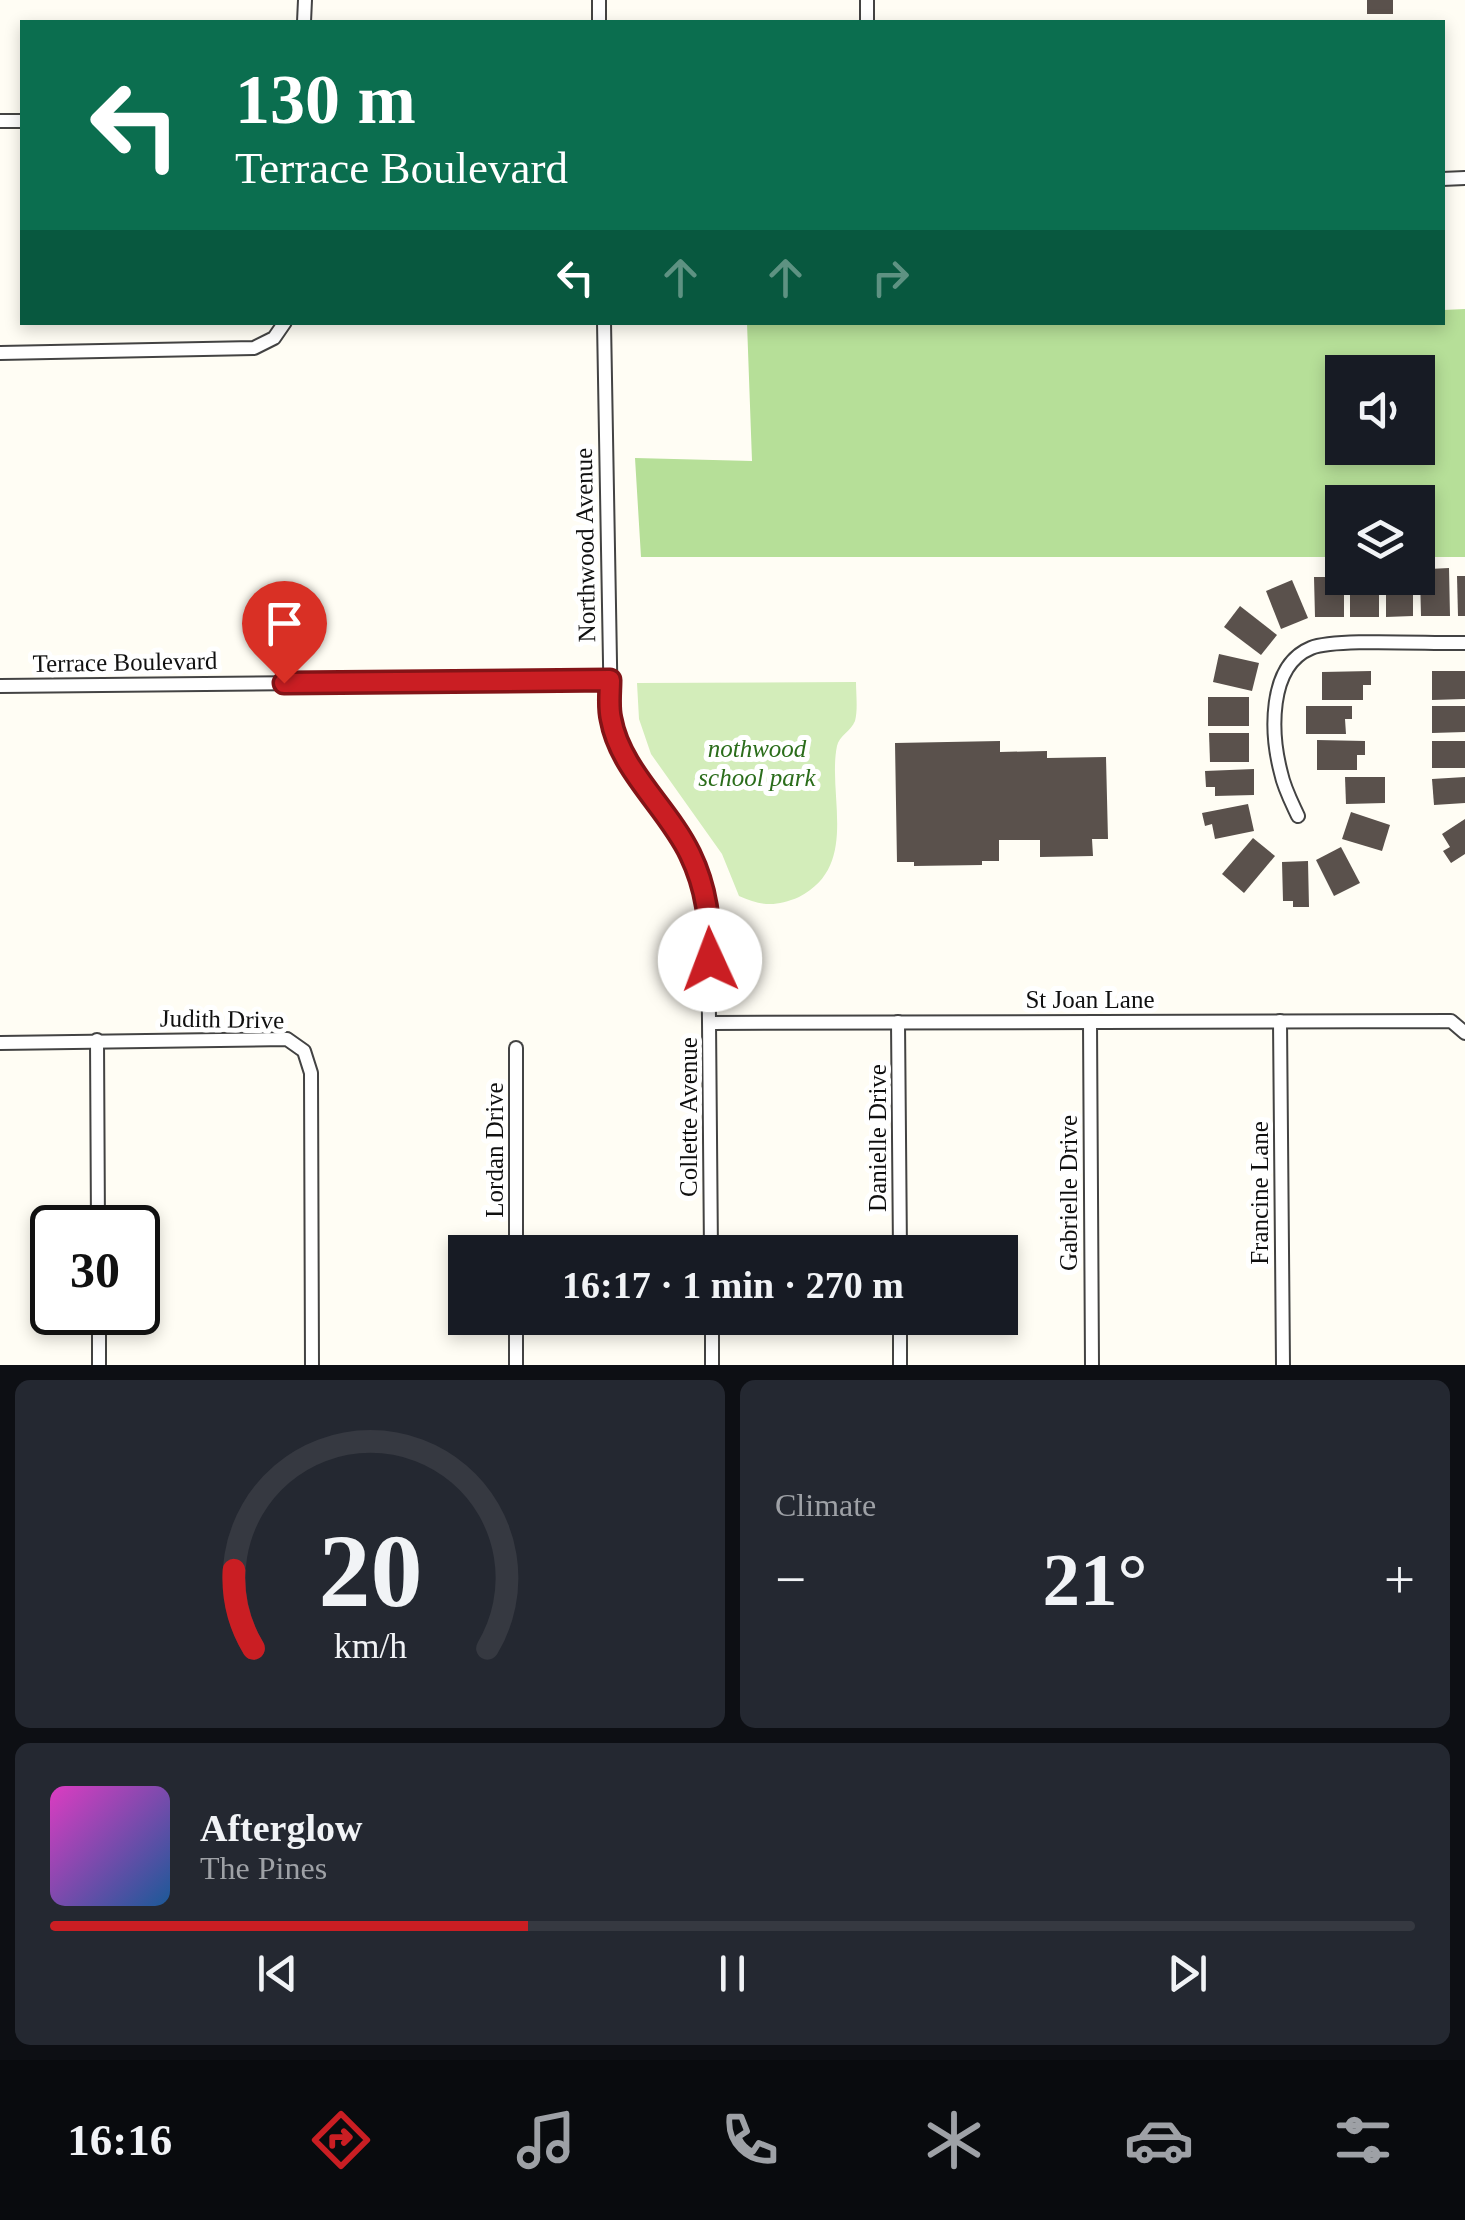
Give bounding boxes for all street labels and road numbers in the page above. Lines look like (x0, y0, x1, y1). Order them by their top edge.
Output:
street label: Northwood Avenue (570, 447, 600, 643)
street label: Terrace Boulevard (32, 647, 218, 677)
street label: St Joan Lane (1025, 986, 1155, 1013)
street label: Judith Drive (160, 1004, 284, 1034)
street label: Collette Avenue (675, 1037, 702, 1197)
street label: Danielle Drive (864, 1064, 891, 1212)
street label: Lordan Drive (481, 1082, 508, 1218)
street label: Gabrielle Drive (1055, 1115, 1082, 1271)
street label: Francine Lane (1246, 1121, 1273, 1265)

